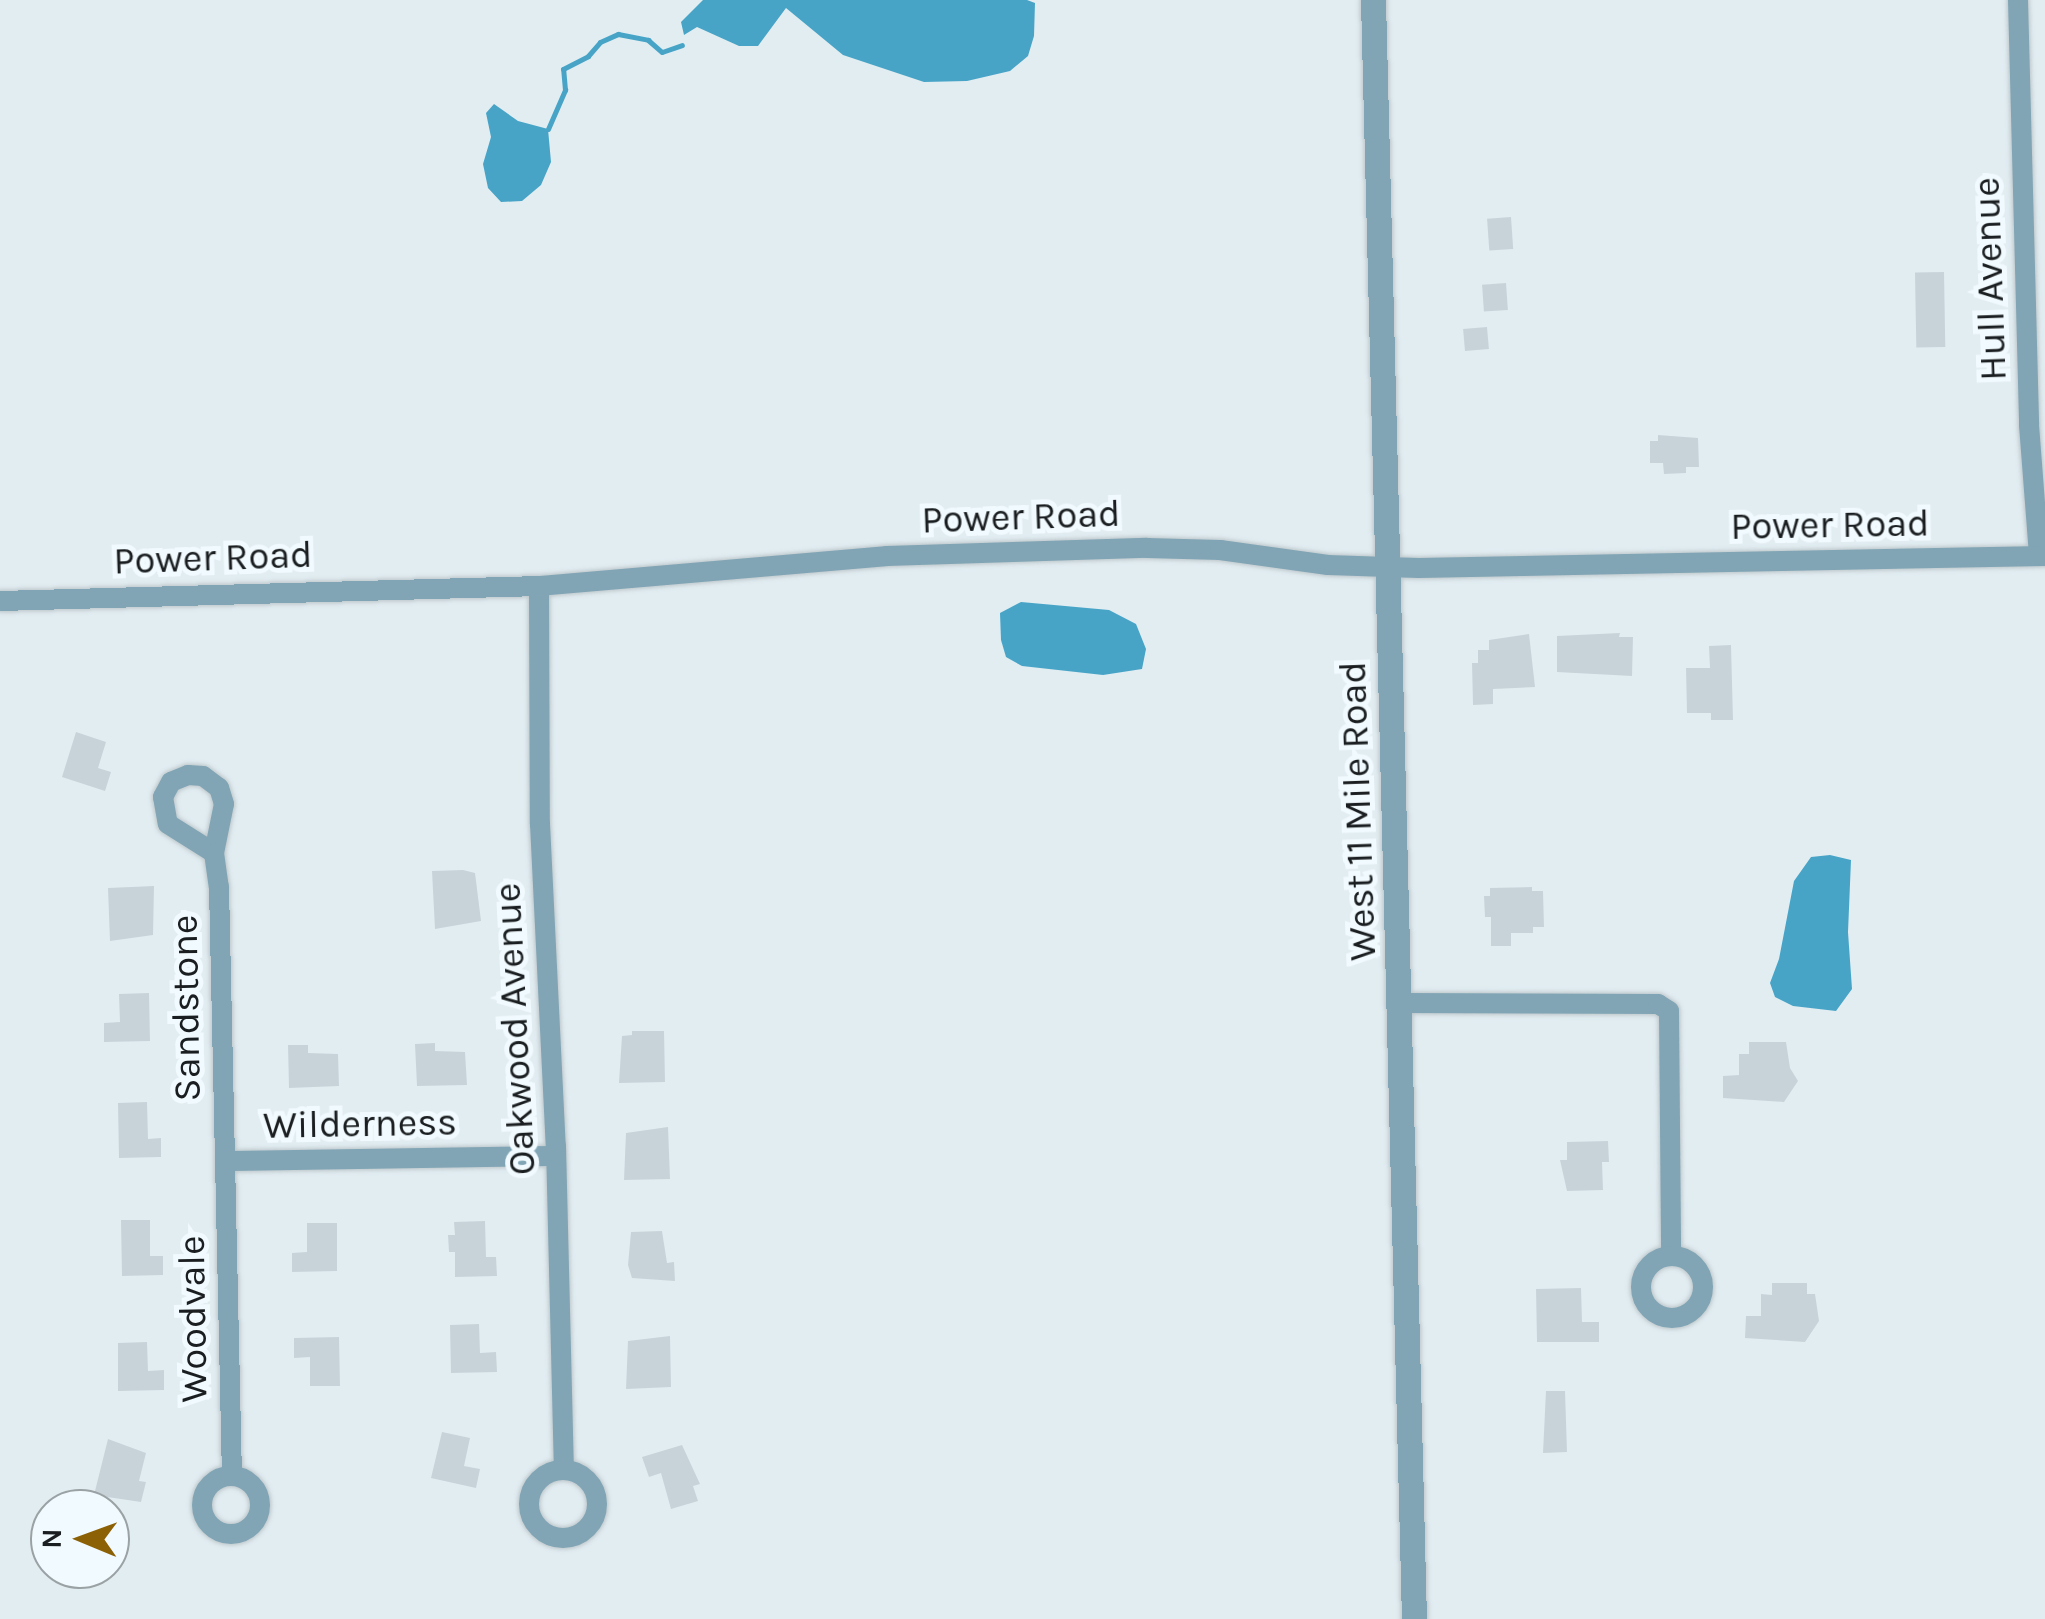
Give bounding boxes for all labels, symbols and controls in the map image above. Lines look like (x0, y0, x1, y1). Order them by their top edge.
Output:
street label: Hull Avenue (1964, 176, 2016, 382)
street label: Power Road (921, 491, 1121, 543)
street label: Power Road (1730, 500, 1930, 550)
street label: Power Road (113, 532, 313, 584)
street label: West 11 Mile Road (1330, 660, 1386, 962)
street label: Oakwood Avenue (485, 882, 545, 1176)
street label: Sandstone (162, 914, 210, 1102)
street label: Wilderness (263, 1100, 457, 1148)
street label: Woodvale (169, 1235, 217, 1403)
north arrow (30, 1489, 130, 1589)
text: N (35, 1528, 68, 1549)

